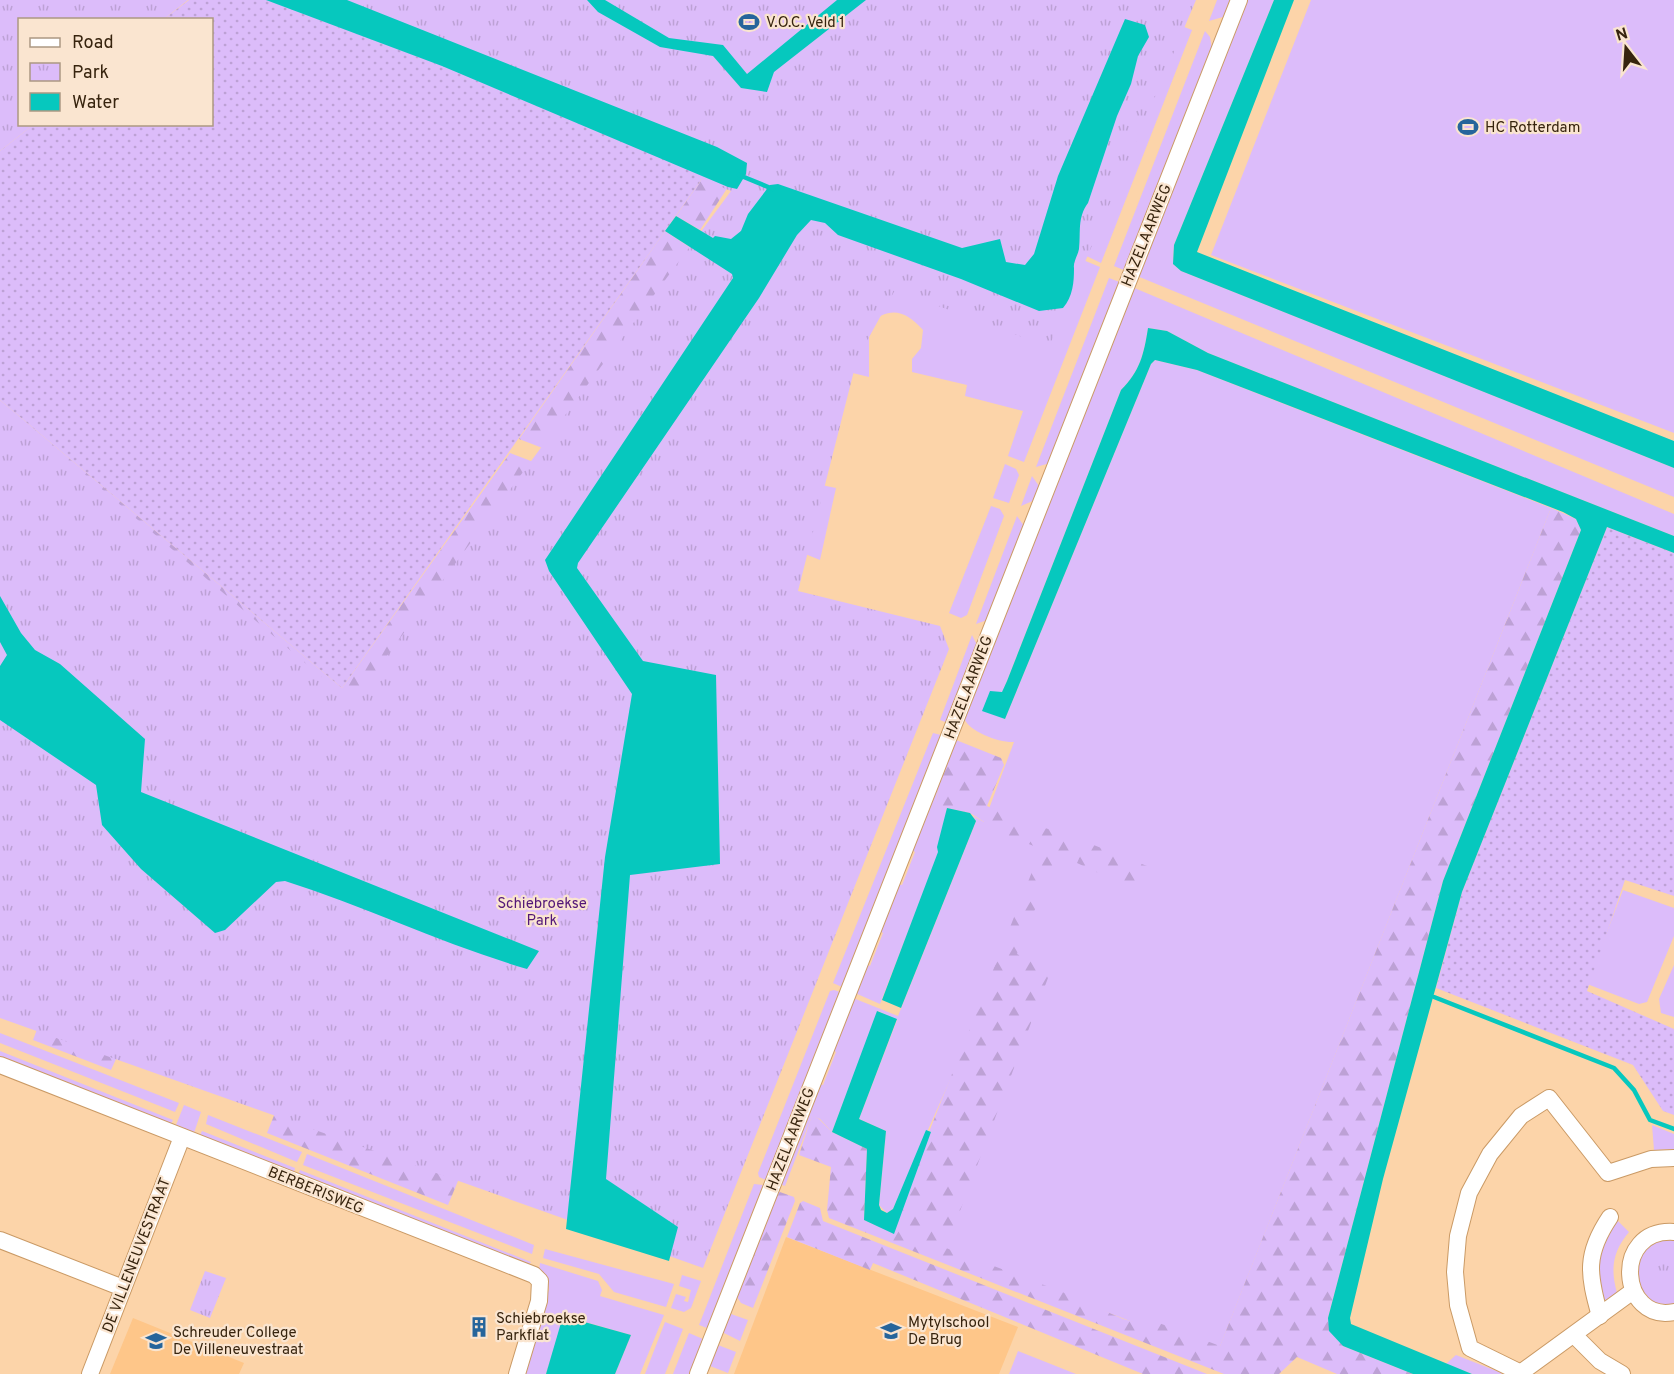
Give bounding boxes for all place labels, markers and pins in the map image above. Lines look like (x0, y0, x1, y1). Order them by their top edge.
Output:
sports icon: V.O.C. Veld 1 (737, 10, 761, 34)
place label: V.O.C. Veld 1 (766, 14, 845, 33)
sports icon: HC Rotterdam (1456, 115, 1480, 139)
place label: HC Rotterdam (1485, 119, 1580, 138)
place label: Schiebroekse Parkflat (496, 1310, 586, 1346)
place label: Mytylschool De Brug (908, 1314, 989, 1350)
building icon: Schiebroekse Parkflat (467, 1315, 491, 1339)
school or university icon: Mytylschool De Brug (879, 1319, 903, 1343)
place label: Schreuder College De Villeneuvestraat (173, 1324, 303, 1360)
school or university icon: Schreuder College De Villeneuvestraat (144, 1329, 168, 1353)

